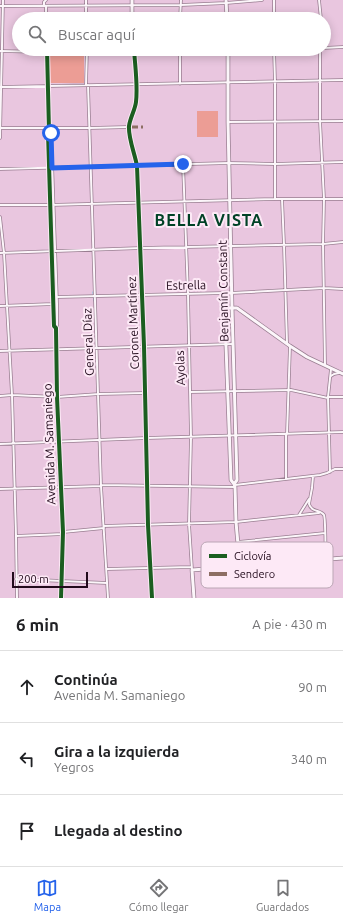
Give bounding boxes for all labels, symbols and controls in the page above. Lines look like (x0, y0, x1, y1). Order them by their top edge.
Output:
search box (12, 12, 331, 56)
icon: search (26, 23, 48, 45)
text: Buscar aquí (58, 26, 135, 43)
route start (42, 124, 60, 142)
route end (174, 155, 192, 173)
district label: BELLA VISTA (155, 211, 263, 229)
street label: Benjamín Constant (216, 240, 230, 342)
street label: Coronel Martínez (125, 276, 141, 370)
street label: Estrella (166, 278, 206, 292)
street label: General Díaz (80, 307, 96, 376)
street label: Ayolas (173, 350, 187, 386)
street label: Avenida M. Samaniego (40, 383, 58, 505)
legend (201, 542, 333, 588)
text: Ciclovía (234, 550, 272, 562)
text: Sendero (234, 568, 275, 580)
scale bar (12, 570, 88, 589)
text: 200 m (18, 573, 49, 585)
text: 6 min (16, 615, 59, 634)
text: A pie · 430 m (252, 617, 327, 631)
text: Continúa (54, 671, 118, 688)
icon: ahead (16, 676, 38, 698)
text: 90 m (298, 680, 327, 694)
text: Avenida M. Samaniego (54, 688, 185, 702)
text: Gira a la izquierda (54, 743, 180, 760)
icon: left (16, 748, 38, 770)
text: 340 m (291, 752, 327, 766)
text: Yegros (54, 760, 94, 774)
icon: arrive (16, 820, 38, 842)
text: Llegada al destino (54, 822, 183, 839)
tab: Mapa (34, 877, 61, 913)
tab: Cómo llegar (129, 877, 188, 913)
tab: Guardados (256, 877, 309, 913)

